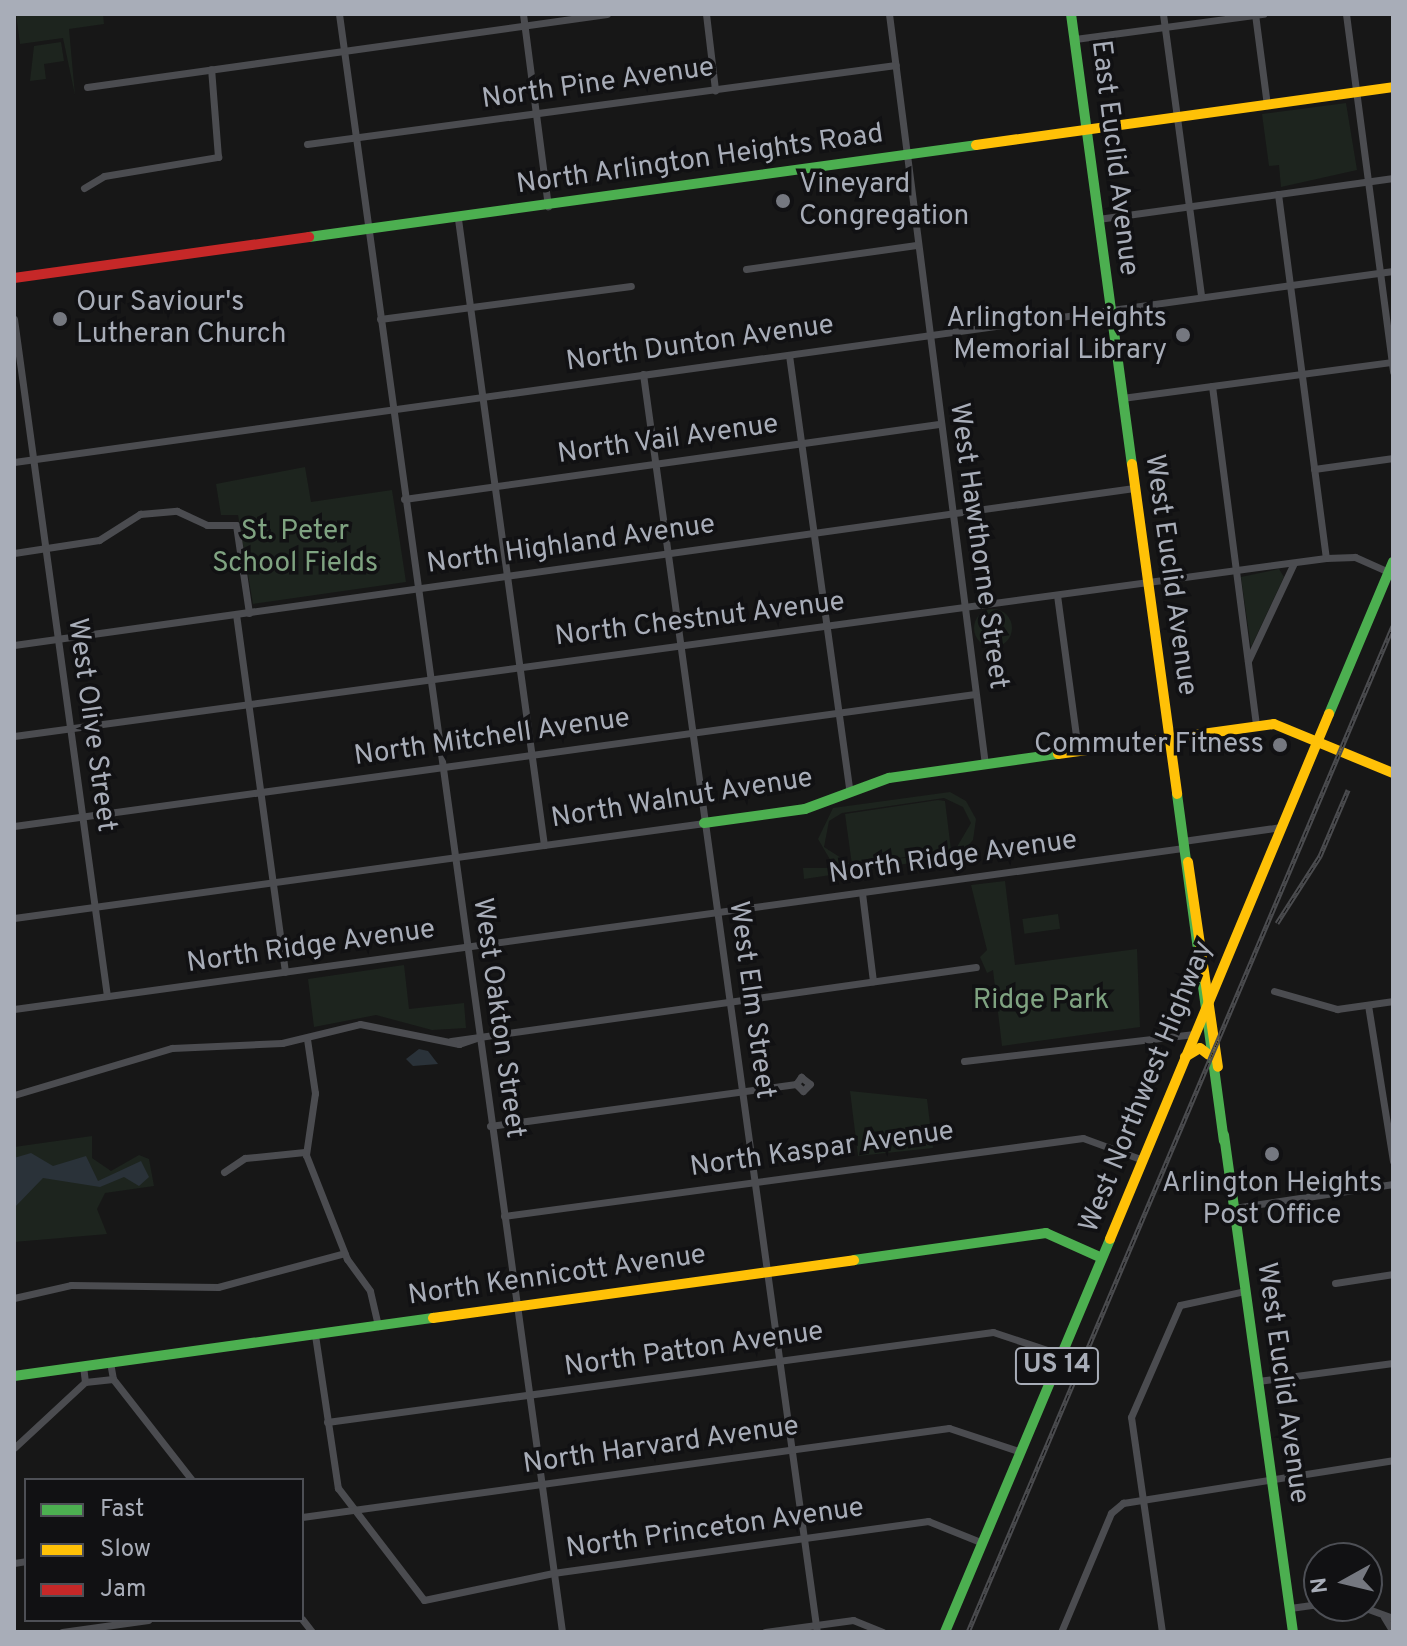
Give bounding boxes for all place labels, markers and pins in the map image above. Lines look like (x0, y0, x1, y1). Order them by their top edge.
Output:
place label: Vineyard Congregation (799, 168, 969, 234)
marker: Vineyard Congregation (774, 192, 792, 210)
place label: Our Saviour's Lutheran Church (76, 286, 287, 352)
place label: Arlington Heights Memorial Library (946, 302, 1167, 368)
marker: Our Saviour's Lutheran Church (51, 310, 69, 328)
marker: Arlington Heights Memorial Library (1174, 326, 1192, 344)
place label: Commuter Fitness (1034, 728, 1264, 762)
marker: Commuter Fitness (1271, 736, 1289, 754)
marker: Arlington Heights Post Office (1263, 1145, 1281, 1163)
place label: Arlington Heights Post Office (1162, 1167, 1382, 1233)

